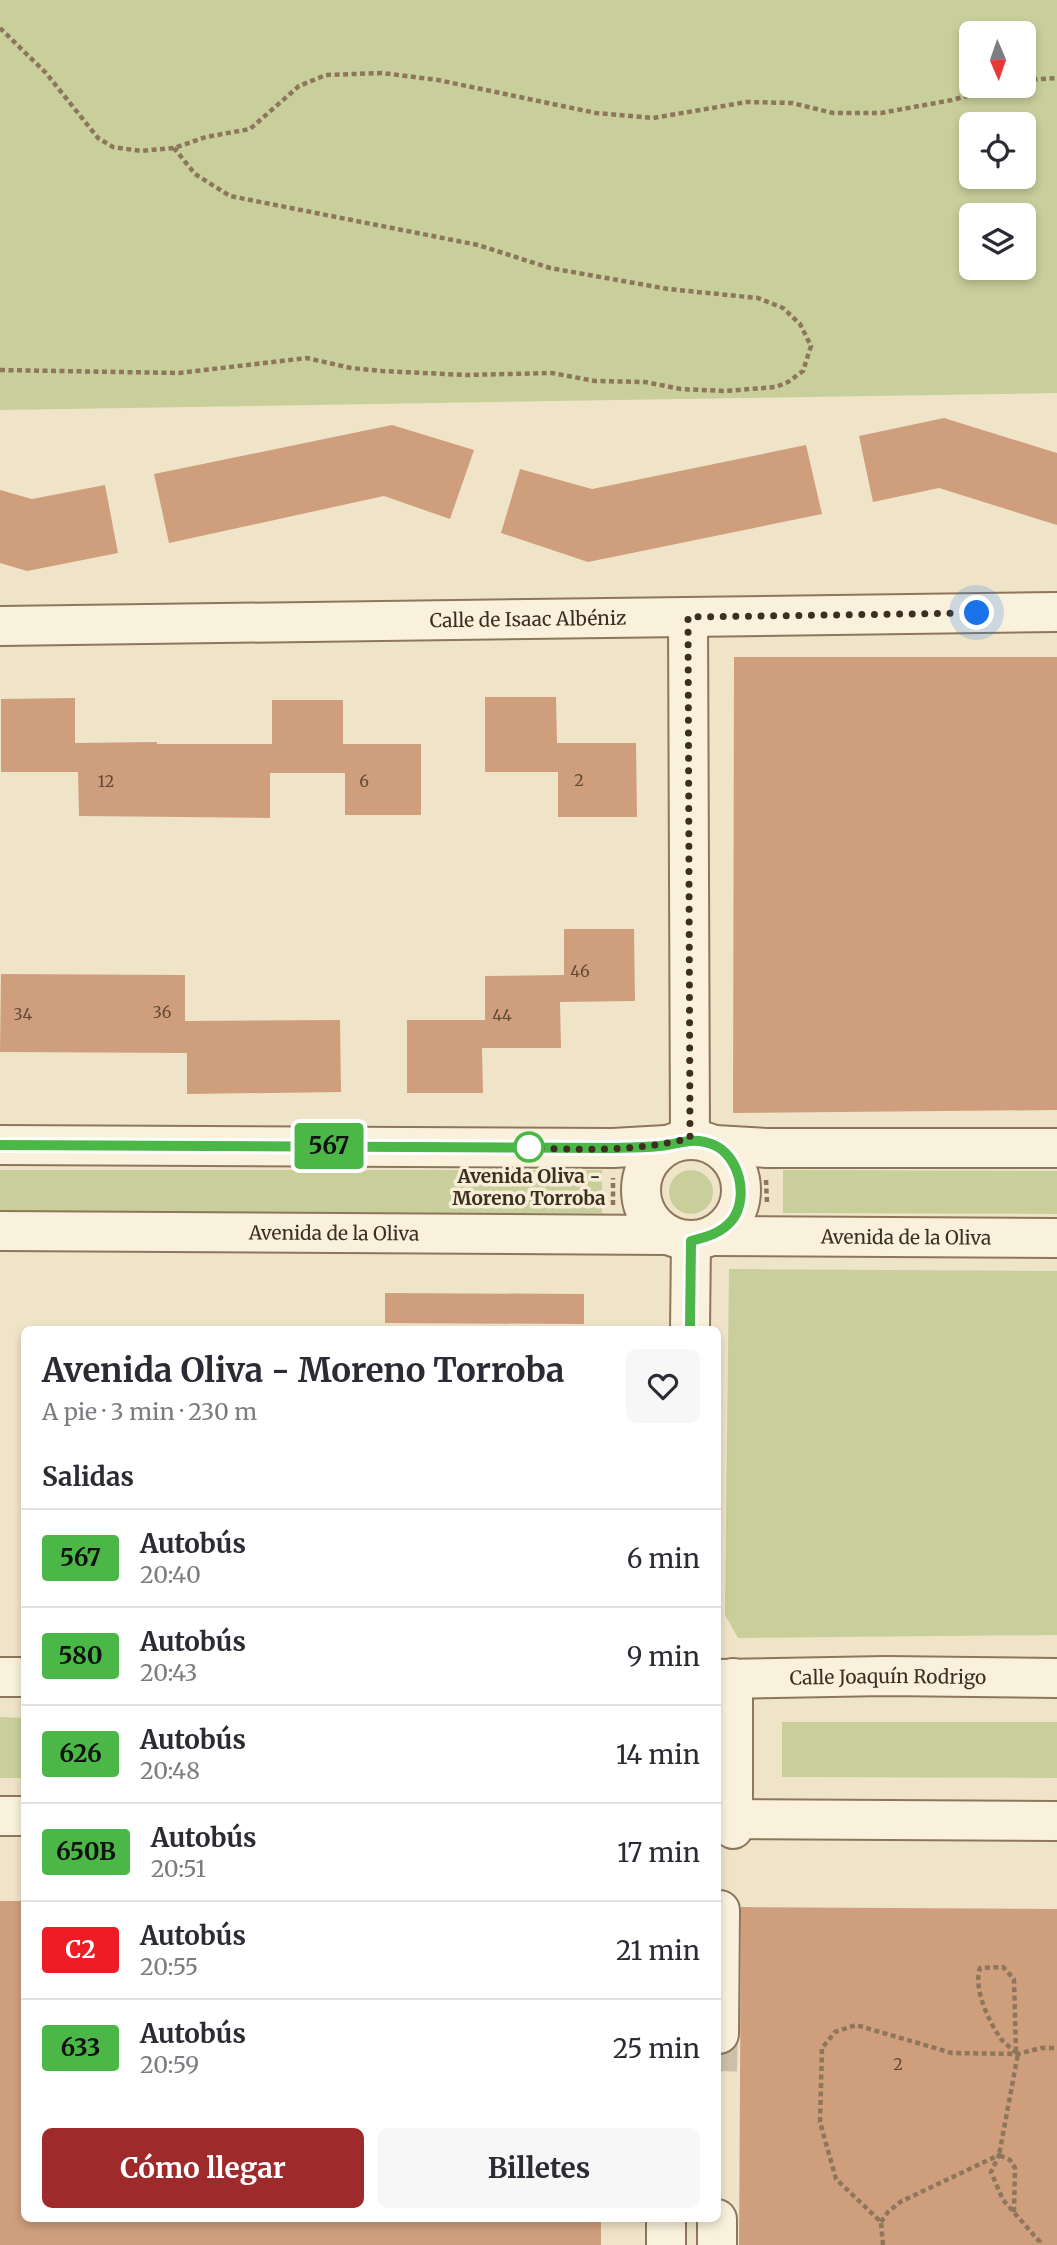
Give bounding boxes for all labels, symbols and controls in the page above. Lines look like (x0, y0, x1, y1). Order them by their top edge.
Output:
north arrow (959, 21, 1036, 98)
map controls (959, 21, 1036, 280)
button: locate (959, 112, 1036, 189)
button: layers (959, 203, 1036, 280)
your location (959, 595, 994, 630)
street label: Calle de Isaac Albéniz (429, 606, 626, 632)
house number: 2 (574, 770, 584, 790)
house number: 12 (98, 771, 114, 791)
house number: 6 (359, 771, 369, 791)
house number: 46 (570, 961, 590, 981)
house number: 36 (153, 1002, 172, 1022)
house number: 34 (14, 1004, 33, 1024)
house number: 44 (492, 1005, 512, 1025)
line badge: 567 (289, 1123, 369, 1169)
text: 567 (309, 1130, 349, 1161)
marker: Avenida Oliva - Moreno Torroba (514, 1132, 544, 1162)
place label: Avenida Oliva - Moreno Torroba (452, 1164, 606, 1210)
street label: Avenida de la Oliva (248, 1220, 419, 1246)
street label: Avenida de la Oliva (820, 1225, 991, 1250)
button: heart (626, 1349, 700, 1423)
text: Avenida Oliva - Moreno Torroba (42, 1350, 564, 1391)
text: A pie · 3 min · 230 m (42, 1397, 257, 1426)
text: Salidas (42, 1460, 134, 1493)
text: Autobús (140, 1527, 246, 1560)
text: 567 (60, 1542, 101, 1573)
text: 6 min (627, 1542, 700, 1575)
text: 20:40 (140, 1560, 201, 1589)
text: Autobús (140, 1625, 246, 1658)
text: 580 (58, 1640, 103, 1671)
text: 9 min (627, 1640, 700, 1673)
text: 20:43 (140, 1658, 197, 1687)
street label: Calle Joaquín Rodrigo (789, 1664, 986, 1690)
text: Autobús (140, 1723, 246, 1756)
text: 626 (59, 1738, 102, 1769)
text: 14 min (616, 1738, 700, 1771)
text: 20:48 (140, 1756, 200, 1785)
text: Autobús (151, 1821, 257, 1854)
text: 650B (56, 1836, 116, 1867)
text: 17 min (617, 1836, 700, 1869)
text: 20:51 (151, 1854, 206, 1883)
text: Autobús (140, 1919, 246, 1952)
text: C2 (65, 1934, 96, 1965)
text: 21 min (616, 1934, 700, 1967)
text: 20:55 (140, 1952, 198, 1981)
text: Autobús (140, 2017, 246, 2050)
text: 633 (60, 2032, 101, 2063)
text: 25 min (613, 2032, 700, 2065)
text: 20:59 (140, 2050, 199, 2079)
house number: 2 (893, 2054, 903, 2074)
button: Cómo llegar (42, 2128, 364, 2208)
button: Billetes (378, 2128, 700, 2208)

